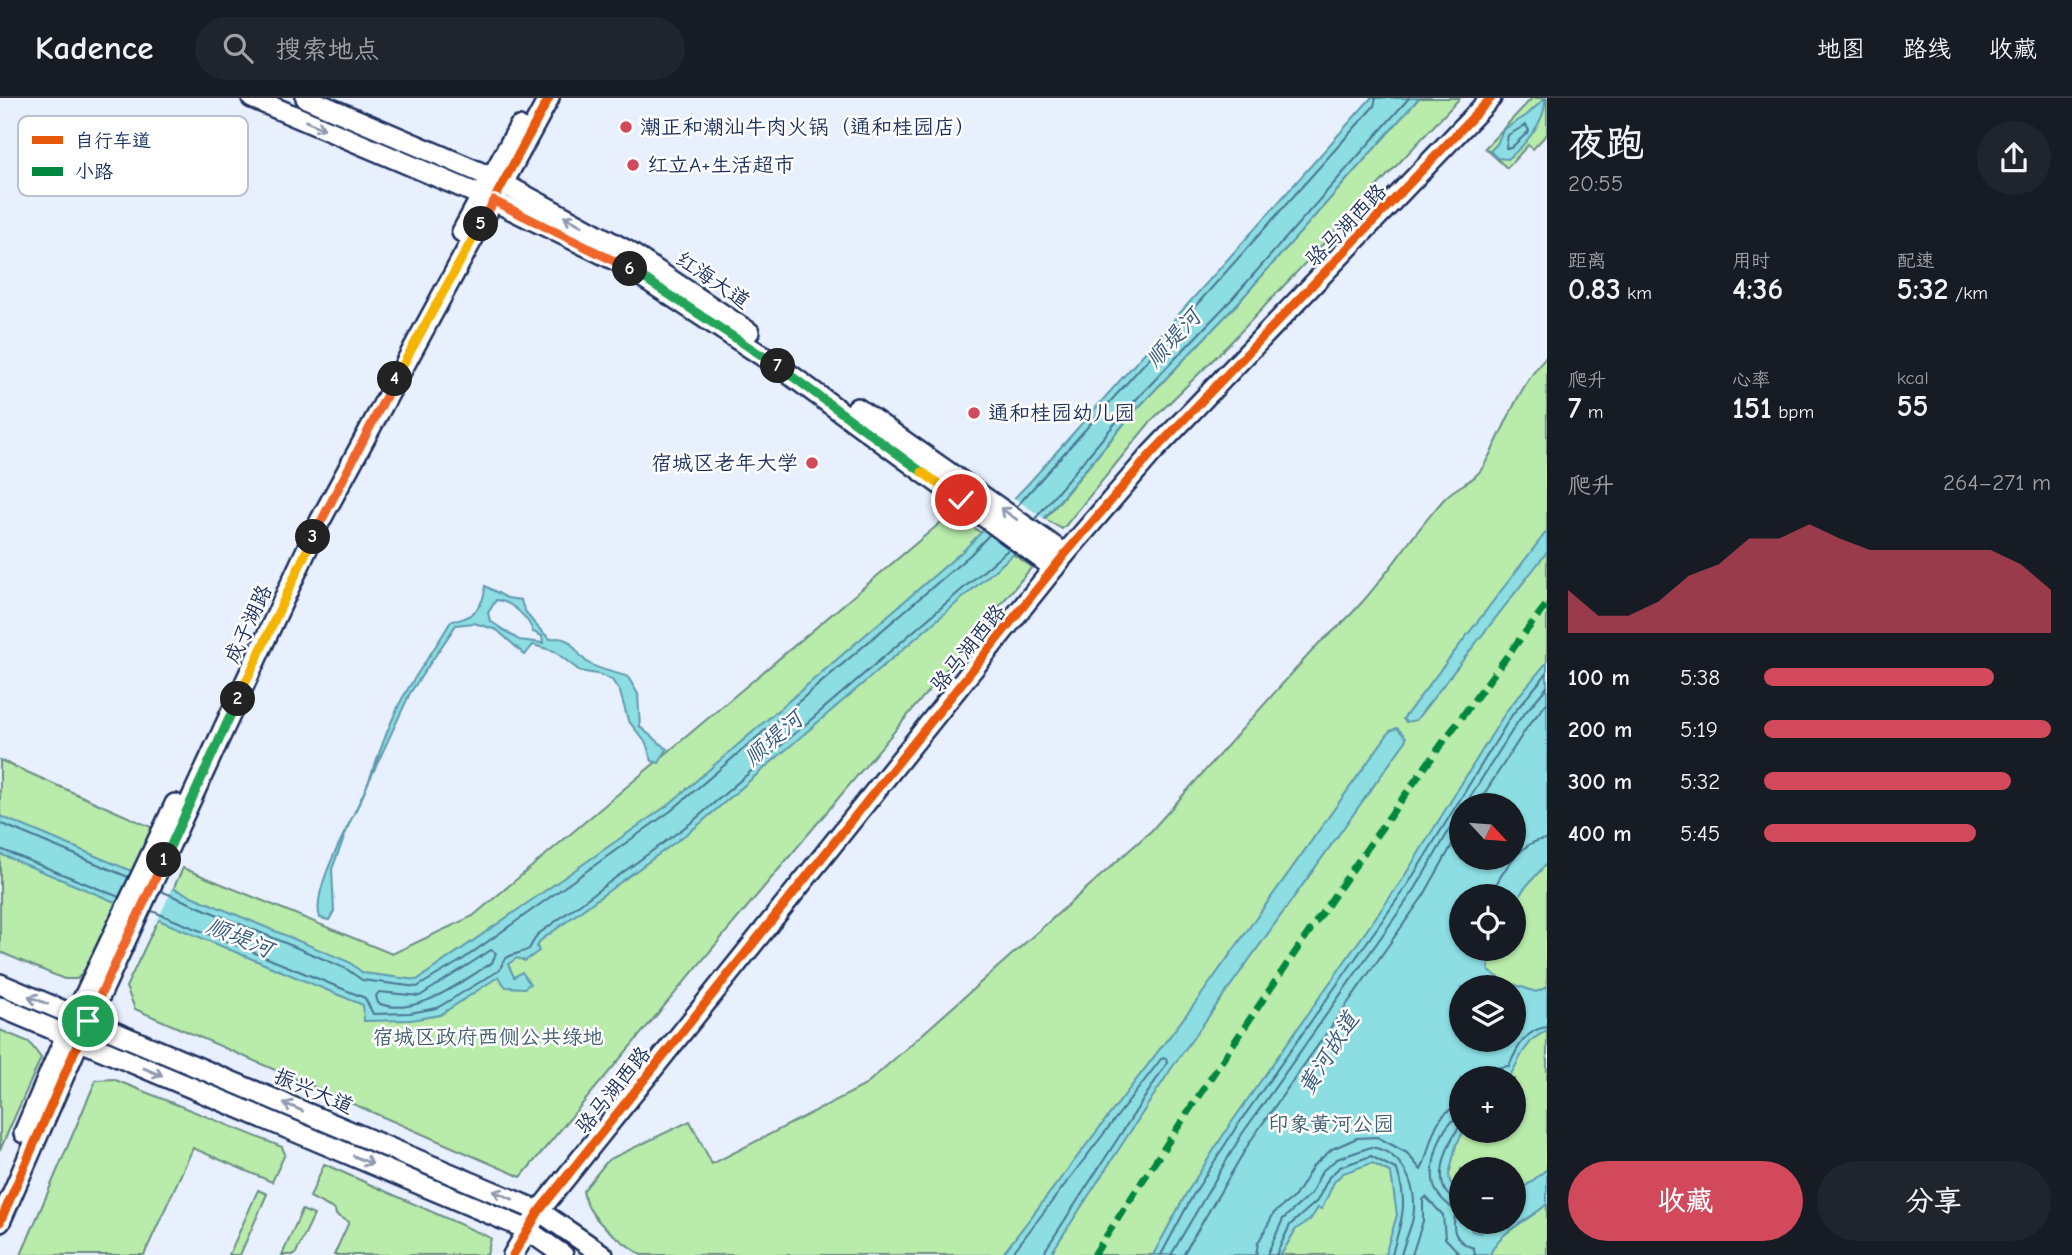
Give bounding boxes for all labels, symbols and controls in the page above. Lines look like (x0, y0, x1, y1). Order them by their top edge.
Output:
search box (195, 17, 685, 80)
text: Kadence (35, 29, 153, 67)
icon: search (219, 29, 257, 67)
text: 搜索地点 (275, 35, 379, 65)
text: 地图 (1817, 35, 1865, 63)
text: 路线 (1903, 35, 1951, 63)
text: 收藏 (1989, 35, 2037, 63)
place label: 潮正和潮汕牛肉火锅（通和桂园店） (640, 115, 976, 139)
legend (18, 116, 248, 196)
one-way arrow (303, 119, 325, 132)
marker: 潮正和潮汕牛肉火锅（通和桂园店） (618, 119, 634, 135)
button: share (1977, 121, 2051, 195)
text: 夜跑 (1568, 122, 1644, 166)
text: 自行车道 (75, 130, 151, 152)
place label: 红立A+生活超市 (647, 153, 795, 177)
marker: 红立A+生活超市 (625, 157, 641, 173)
text: 小路 (75, 161, 113, 183)
text: 20:55 (1568, 170, 1623, 197)
street label: 骆马湖西路 (1301, 179, 1391, 271)
pin: 5 (463, 206, 498, 242)
text: 5 (475, 212, 486, 234)
one-way arrow (563, 214, 584, 228)
street label: 红海大道 (671, 247, 755, 313)
text: 距离 (1568, 250, 1606, 272)
text: 用时 (1732, 250, 1770, 272)
text: 配速 (1897, 250, 1935, 272)
pin: 6 (612, 252, 648, 286)
text: 6 (625, 257, 634, 279)
text: 0.83 (1568, 272, 1621, 307)
text: 4:36 (1732, 272, 1783, 307)
text: 5:32 (1897, 272, 1949, 307)
text: km (1621, 282, 1652, 304)
text: /km (1949, 282, 1988, 304)
water label: 顺堤河 (1140, 301, 1209, 373)
pin: 7 (760, 348, 796, 384)
text: 7 (773, 354, 782, 376)
pin: 4 (378, 362, 412, 396)
text: 4 (390, 367, 399, 389)
text: kcal (1897, 367, 1929, 389)
text: 爬升 (1568, 369, 1606, 391)
text: 心率 (1732, 369, 1770, 391)
text: 55 (1897, 389, 1929, 424)
text: 7 (1568, 391, 1582, 426)
text: 151 (1732, 391, 1772, 426)
place label: 通和桂园幼儿园 (988, 401, 1135, 425)
text: m (1582, 401, 1604, 423)
text: bpm (1772, 401, 1814, 423)
marker: 通和桂园幼儿园 (966, 405, 982, 421)
place label: 宿城区老年大学 (651, 451, 798, 475)
marker: 宿城区老年大学 (804, 455, 820, 471)
text: 264–271 m (1943, 469, 2051, 496)
pin (931, 470, 991, 530)
text: 爬升 (1568, 472, 1614, 499)
icon: check (942, 481, 980, 519)
one-way arrow (1000, 507, 1019, 521)
pin: 3 (296, 520, 330, 555)
text: 3 (308, 525, 317, 547)
street label: 成子湖路 (219, 581, 277, 667)
street label: 骆马湖西路 (926, 600, 1010, 696)
text: 100 m (1568, 664, 1630, 691)
text: 5:38 (1680, 664, 1720, 691)
pin: 2 (220, 682, 256, 716)
text: 2 (233, 687, 242, 709)
water label: 顺堤河 (738, 703, 811, 771)
text: 200 m (1568, 716, 1632, 743)
text: 5:19 (1680, 716, 1718, 743)
text: 300 m (1568, 768, 1632, 795)
text: 5:32 (1680, 768, 1720, 795)
north arrow (1449, 793, 1526, 870)
map controls (1449, 793, 1526, 1234)
text: 400 m (1568, 820, 1632, 847)
text: 5:45 (1680, 820, 1720, 847)
pin: 1 (146, 842, 182, 878)
text: 1 (160, 848, 167, 870)
button: locate (1449, 884, 1526, 961)
water label: 顺堤河 (203, 912, 281, 965)
button: layers (1449, 975, 1526, 1052)
pin (58, 991, 118, 1051)
one-way arrow (28, 993, 49, 1006)
icon: arrive (69, 1002, 107, 1040)
water label: 黄河故道 (1293, 1005, 1365, 1099)
park label: 宿城区政府西侧公共绿地 (373, 1025, 604, 1049)
street label: 骆马湖西路 (571, 1042, 655, 1138)
street label: 振兴大道 (271, 1064, 357, 1118)
one-way arrow (142, 1066, 163, 1079)
button: + (1449, 1066, 1526, 1143)
one-way arrow (283, 1100, 304, 1113)
park label: 印象黄河公园 (1268, 1112, 1394, 1136)
one-way arrow (352, 1154, 373, 1167)
button: − (1449, 1157, 1526, 1234)
button: 收藏 (1568, 1161, 1803, 1241)
button: 分享 (1817, 1161, 2051, 1241)
one-way arrow (493, 1188, 514, 1201)

